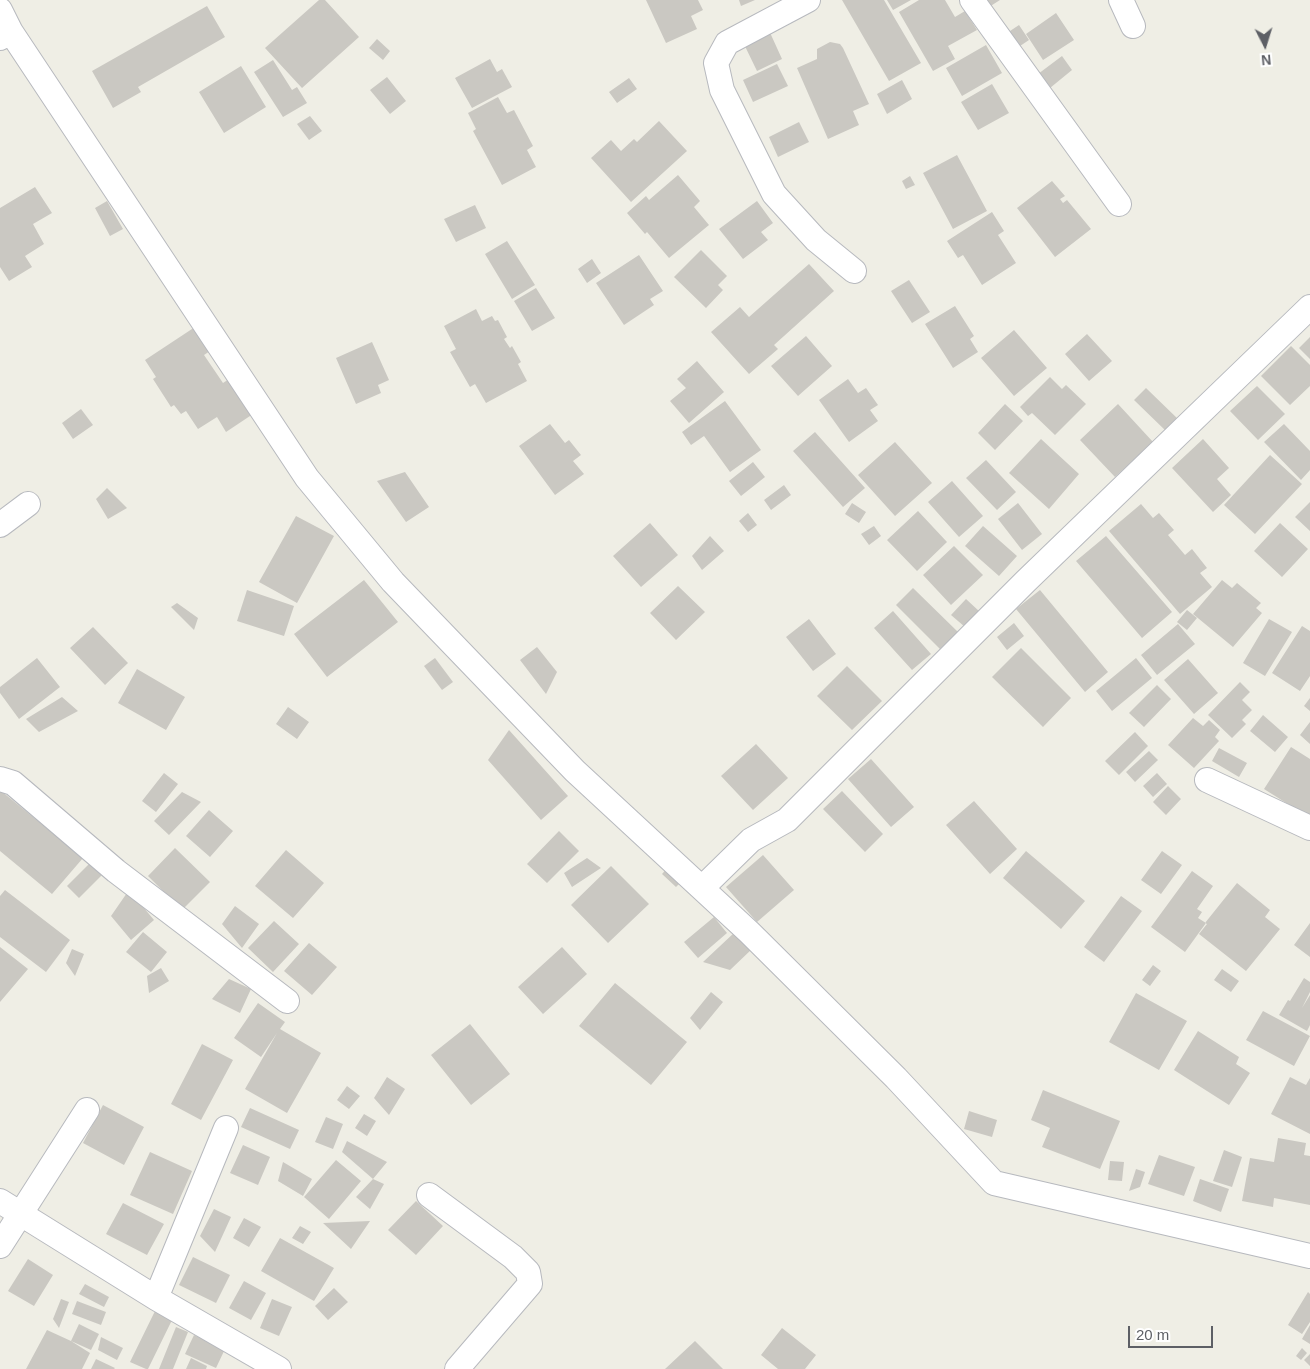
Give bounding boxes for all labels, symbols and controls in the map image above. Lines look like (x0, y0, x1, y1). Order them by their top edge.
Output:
north arrow (1240, 20, 1290, 70)
text: N (1261, 52, 1272, 68)
scale bar (1130, 1316, 1215, 1348)
text: 20 m (1136, 1326, 1169, 1343)

